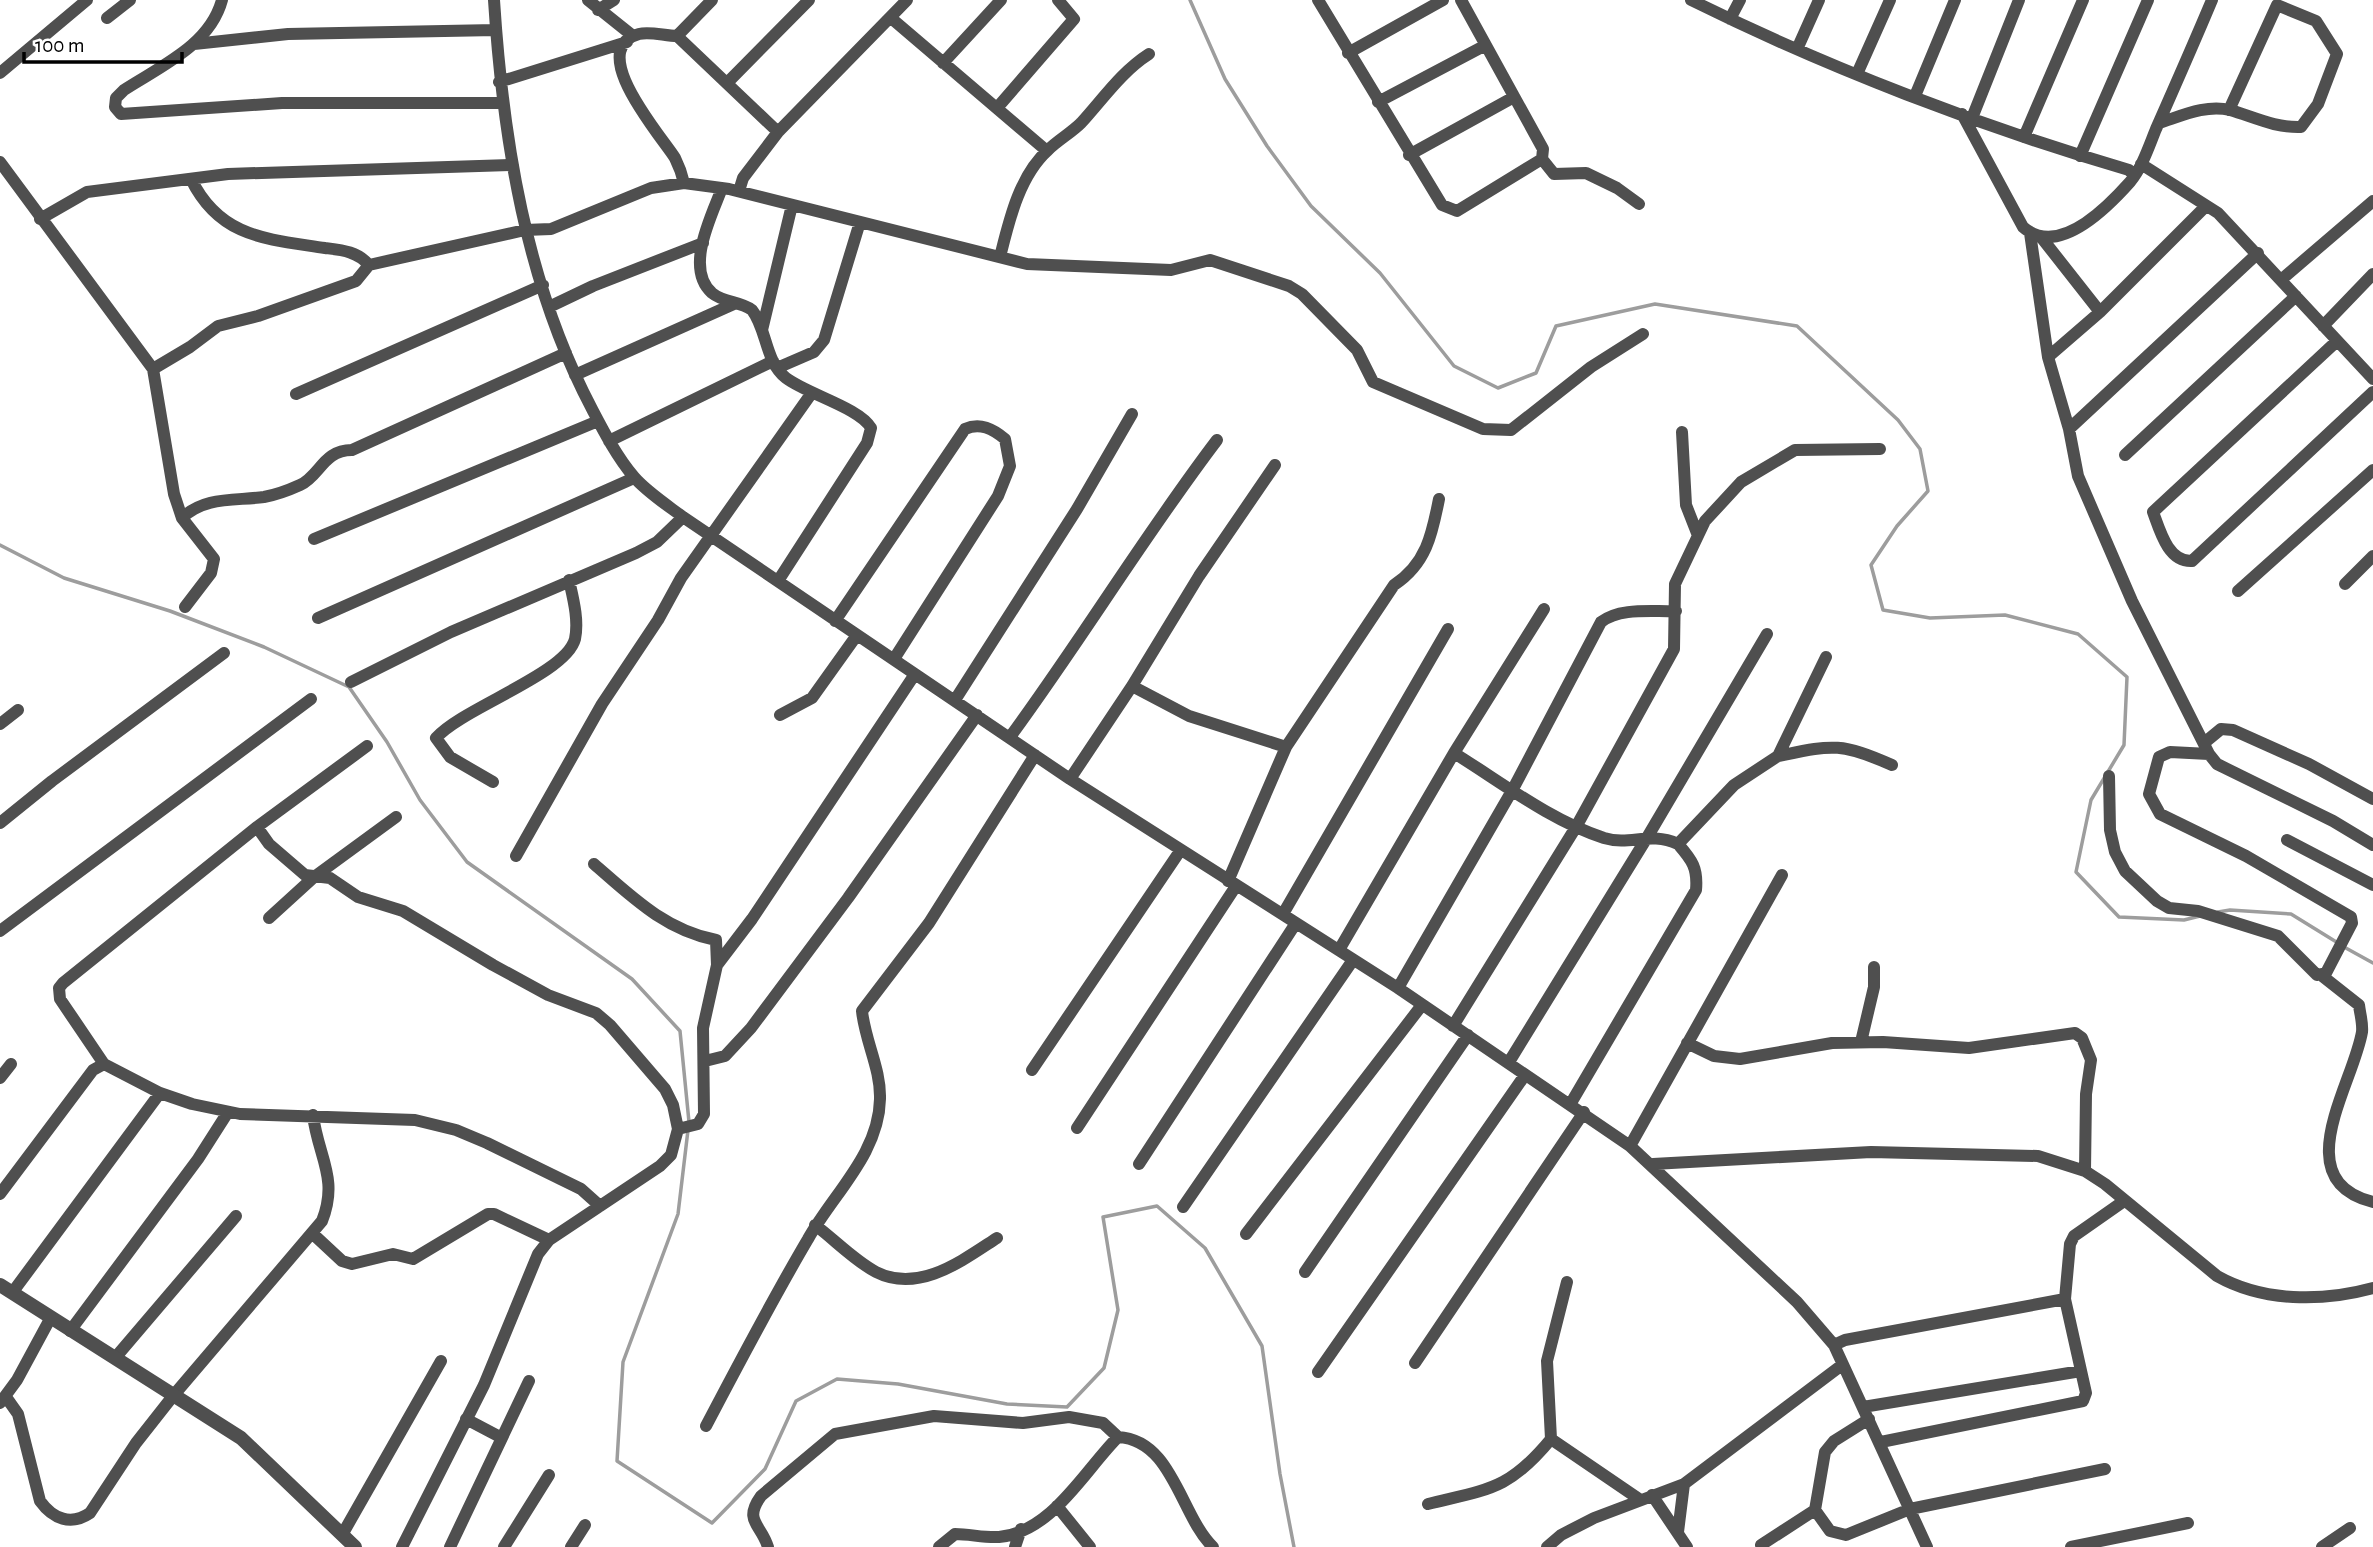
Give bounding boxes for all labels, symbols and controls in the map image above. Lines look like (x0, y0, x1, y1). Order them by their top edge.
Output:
scale bar (24, 21, 182, 65)
text: 100 m (35, 35, 85, 56)

